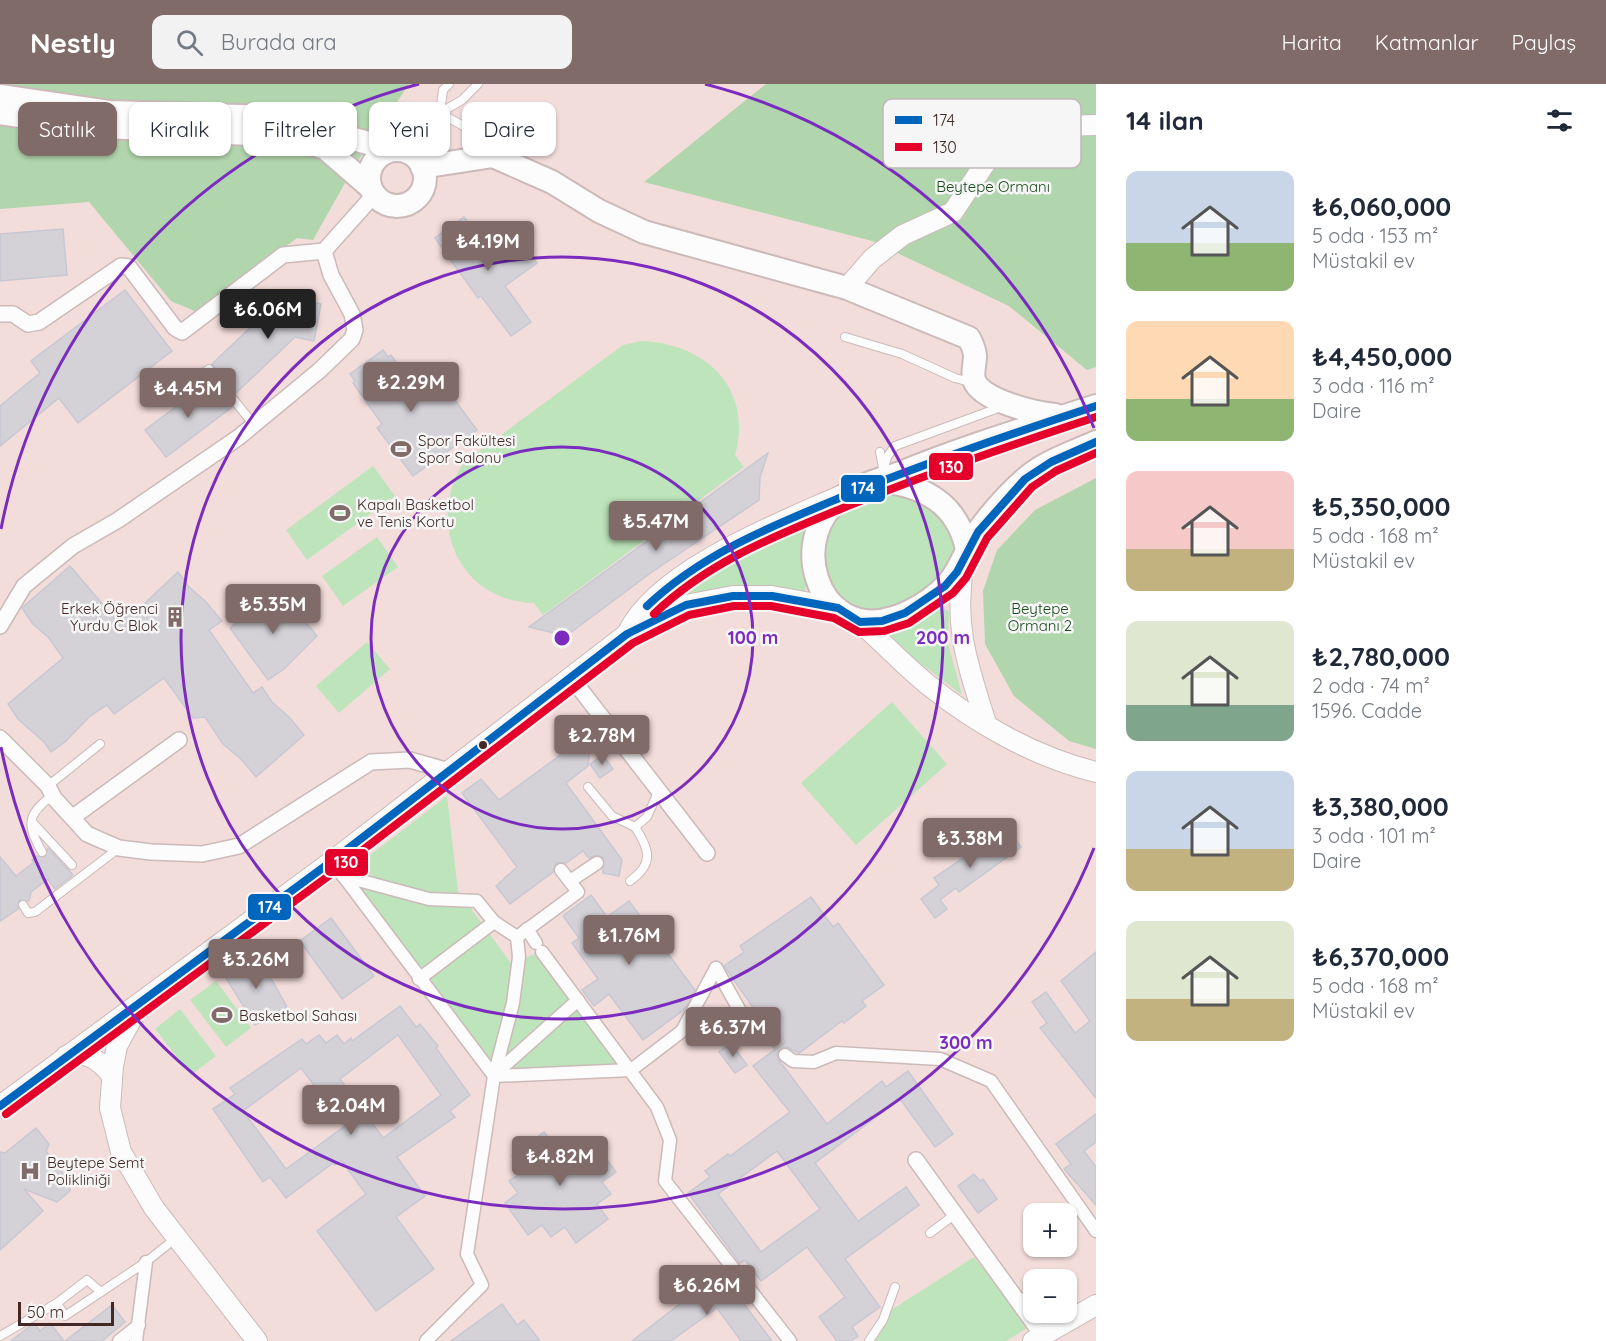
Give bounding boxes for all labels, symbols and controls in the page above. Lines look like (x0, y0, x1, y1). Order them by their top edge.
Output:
search box (152, 15, 572, 69)
text: Nestly (30, 25, 116, 60)
icon: search (173, 26, 206, 59)
text: Burada ara (221, 28, 337, 56)
text: Harita (1282, 29, 1342, 55)
text: Katmanlar (1375, 29, 1479, 55)
text: Paylaş (1512, 29, 1576, 55)
legend (883, 99, 1081, 168)
chip: Satılık (18, 102, 117, 156)
chip: Kiralık (129, 102, 231, 156)
chip: Filtreler (243, 102, 357, 156)
chip: Yeni (369, 102, 450, 156)
chip: Daire (462, 102, 556, 156)
text: 14 ilan (1126, 104, 1204, 137)
icon: filters (1543, 104, 1576, 137)
text: 174 (933, 110, 955, 130)
text: 130 (933, 137, 957, 157)
park label: Beytepe Ormanı (936, 177, 1050, 196)
text: ₺6,060,000 (1312, 190, 1451, 223)
icon: home (1174, 195, 1246, 267)
pin: ₺4.19M (439, 221, 537, 272)
text: 5 oda · 153 m² (1312, 223, 1438, 248)
text: ₺4.19M (456, 228, 520, 253)
text: Müstakil ev (1312, 248, 1415, 273)
pin: ₺6.06M (219, 289, 317, 340)
text: ₺6.06M (234, 296, 302, 321)
text: ₺4,450,000 (1312, 340, 1452, 373)
icon: home (1174, 345, 1246, 417)
pin: ₺2.29M (362, 362, 460, 413)
pin: ₺4.45M (139, 368, 237, 419)
text: ₺2.29M (377, 369, 445, 394)
text: 3 oda · 116 m² (1312, 373, 1435, 398)
text: ₺4.45M (154, 375, 222, 400)
text: Daire (1312, 398, 1361, 423)
place label: Spor Fakültesi Spor Salonu (418, 431, 515, 467)
sports icon: Spor Fakültesi Spor Salonu (389, 437, 413, 461)
line badge: 130 (928, 452, 974, 481)
text: 130 (939, 457, 963, 477)
line badge: 174 (840, 474, 886, 503)
text: 174 (851, 478, 875, 498)
text: ₺5,350,000 (1312, 490, 1451, 523)
place label: Kapalı Basketbol ve Tenis Kortu (357, 495, 474, 531)
icon: home (1174, 495, 1246, 567)
sports icon: Kapalı Basketbol ve Tenis Kortu (328, 501, 352, 525)
pin: ₺5.47M (607, 501, 705, 552)
text: ₺5.47M (623, 508, 689, 533)
text: 5 oda · 168 m² (1312, 523, 1439, 548)
text: Müstakil ev (1312, 548, 1415, 573)
pin: ₺5.35M (224, 584, 322, 635)
text: ₺5.35M (240, 591, 307, 616)
place label: Erkek Öğrenci Yurdu C Blok (61, 599, 158, 635)
park label: Beytepe Ormanı 2 (1008, 599, 1072, 635)
building icon: Erkek Öğrenci Yurdu C Blok (163, 605, 187, 629)
text: 100 m (728, 626, 778, 649)
text: 200 m (916, 626, 970, 649)
centre of rings (552, 628, 572, 648)
text: ₺2,780,000 (1312, 640, 1450, 673)
icon: home (1174, 645, 1246, 717)
text: 2 oda · 74 m² (1312, 673, 1430, 698)
text: 1596. Cadde (1312, 698, 1422, 723)
pin: ₺2.78M (553, 715, 651, 766)
text: ₺2.78M (568, 722, 636, 747)
unlabelled marker (477, 739, 489, 751)
text: ₺3,380,000 (1312, 790, 1449, 823)
icon: home (1174, 795, 1246, 867)
pin: ₺3.38M (921, 818, 1019, 869)
text: 3 oda · 101 m² (1312, 823, 1436, 848)
text: ₺3.38M (937, 825, 1003, 850)
line badge: 130 (324, 848, 369, 877)
text: Daire (1312, 848, 1361, 873)
text: 130 (334, 852, 358, 872)
line badge: 174 (247, 893, 292, 921)
text: 174 (258, 897, 282, 917)
pin: ₺1.76M (580, 915, 678, 966)
text: ₺1.76M (597, 922, 661, 947)
pin: ₺3.26M (207, 939, 305, 990)
text: ₺6,370,000 (1312, 940, 1449, 973)
icon: home (1174, 945, 1246, 1017)
text: ₺3.26M (222, 946, 290, 971)
text: 5 oda · 168 m² (1312, 973, 1439, 998)
text: Müstakil ev (1312, 998, 1415, 1023)
sports icon: Basketbol Sahası (210, 1003, 234, 1027)
place label: Basketbol Sahası (239, 1006, 357, 1025)
pin: ₺6.37M (684, 1007, 782, 1058)
text: ₺6.37M (700, 1014, 766, 1039)
text: 300 m (939, 1031, 993, 1054)
pin: ₺2.04M (302, 1085, 400, 1136)
text: ₺2.04M (316, 1092, 386, 1117)
pin: ₺4.82M (511, 1136, 609, 1187)
text: ₺4.82M (526, 1143, 594, 1168)
place label: Beytepe Semt Polikliniği (47, 1153, 145, 1189)
hospital icon: Beytepe Semt Polikliniği (18, 1159, 42, 1183)
map controls (1023, 1203, 1077, 1323)
button: + (1023, 1203, 1077, 1257)
pin: ₺6.26M (658, 1265, 756, 1316)
button: − (1023, 1269, 1077, 1323)
text: ₺6.26M (673, 1272, 741, 1297)
scale bar (18, 1299, 114, 1326)
text: 50 m (27, 1302, 64, 1322)

